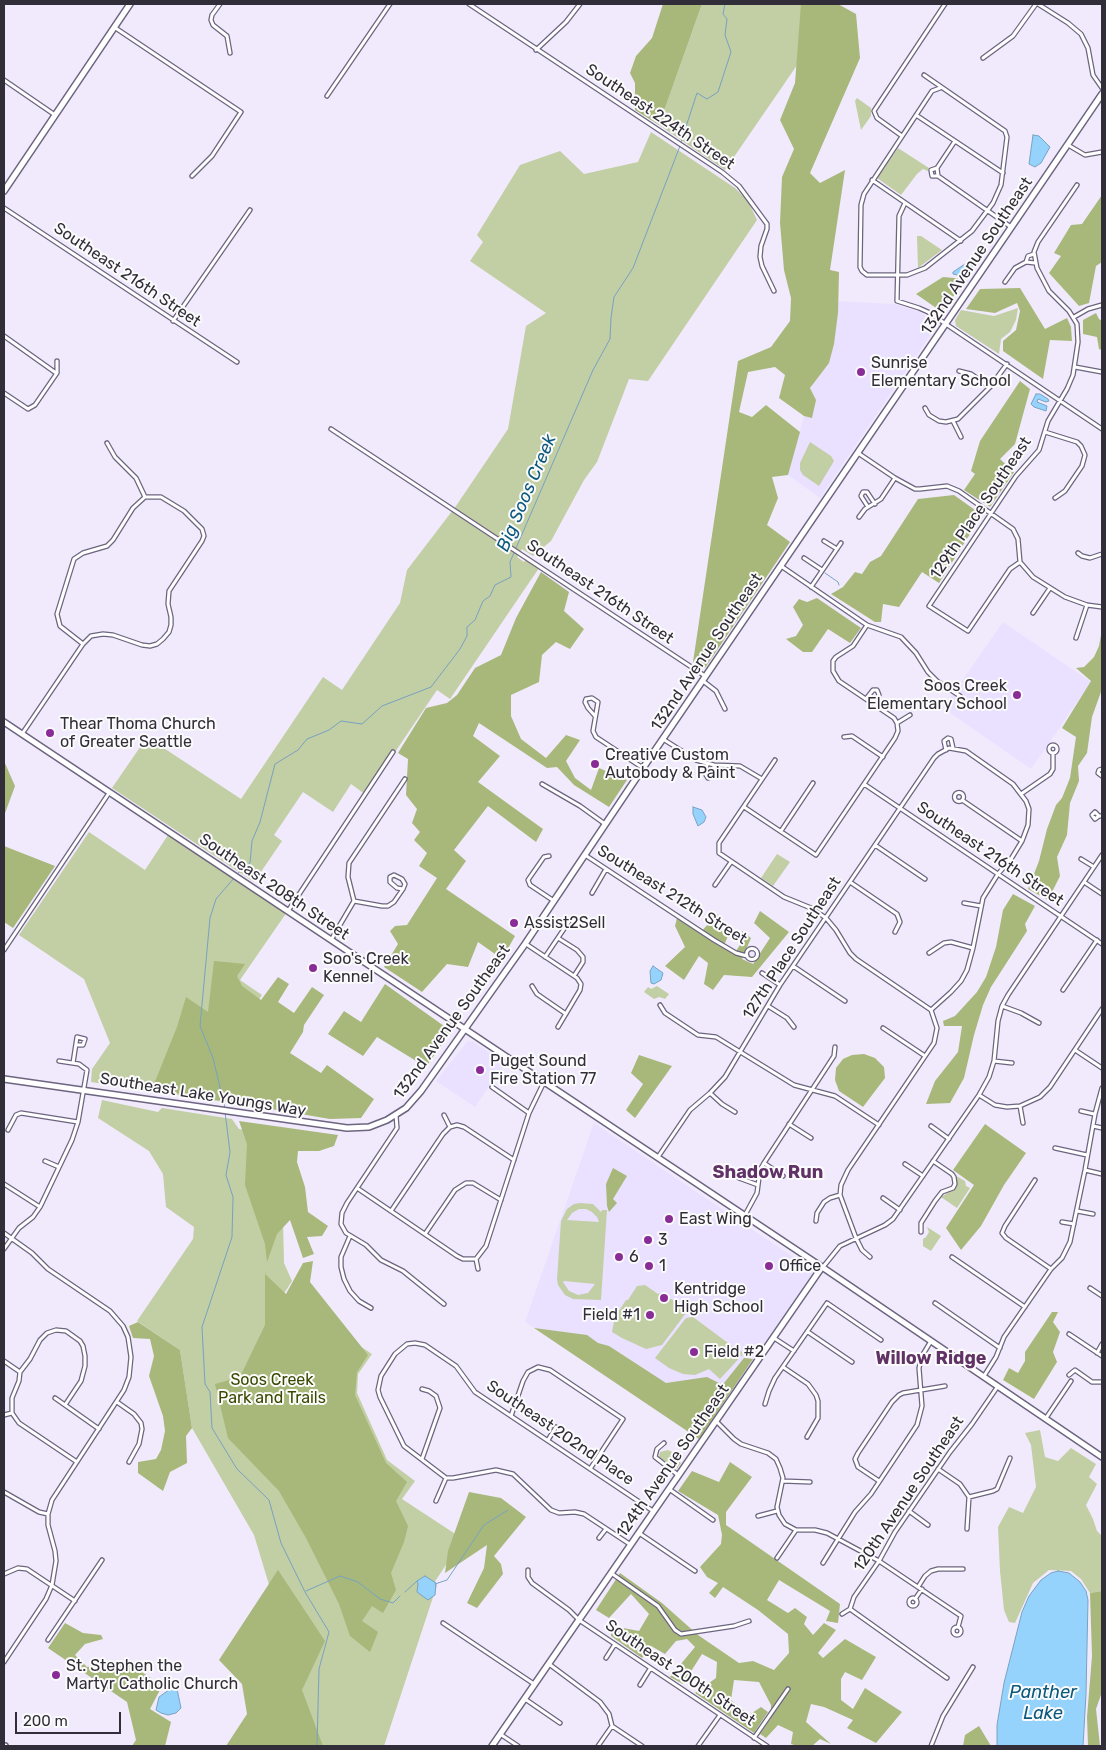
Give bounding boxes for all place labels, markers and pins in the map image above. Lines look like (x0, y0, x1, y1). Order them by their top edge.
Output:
place label: Sunrise Elementary School (871, 353, 1011, 391)
marker: Sunrise Elementary School (855, 366, 867, 378)
place label: Soos Creek Elementary School (867, 676, 1007, 714)
marker: Soos Creek Elementary School (1011, 689, 1023, 701)
place label: Thear Thoma Church of Greater Seattle (60, 714, 216, 752)
marker: Thear Thoma Church of Greater Seattle (44, 727, 56, 739)
place label: Creative Custom Autobody & Paint (605, 745, 735, 783)
marker: Creative Custom Autobody & Paint (589, 758, 601, 770)
place label: Assist2Sell (524, 913, 605, 933)
marker: Assist2Sell (508, 917, 520, 929)
place label: Soo's Creek Kennel (323, 949, 409, 987)
marker: Soo's Creek Kennel (307, 962, 319, 974)
place label: Puget Sound Fire Station 77 (490, 1051, 596, 1089)
marker: Puget Sound Fire Station 77 (474, 1064, 486, 1076)
place label: East Wing (679, 1209, 752, 1229)
marker: East Wing (663, 1213, 675, 1225)
place label: 3 (658, 1230, 668, 1250)
marker: 3 (642, 1234, 654, 1246)
place label: 6 (629, 1247, 639, 1267)
marker: 6 (613, 1251, 625, 1263)
place label: 1 (659, 1256, 666, 1276)
place label: Office (779, 1256, 821, 1276)
marker: 1 (643, 1260, 655, 1272)
marker: Office (763, 1260, 775, 1272)
place label: Kentridge High School (674, 1279, 763, 1317)
marker: Kentridge High School (658, 1292, 670, 1304)
place label: Field #1 (582, 1305, 640, 1325)
marker: Field #1 (644, 1309, 656, 1321)
place label: Field #2 (704, 1342, 764, 1362)
marker: Field #2 (688, 1346, 700, 1358)
place label: St. Stephen the Martyr Catholic Church (66, 1656, 238, 1694)
marker: St. Stephen the Martyr Catholic Church (50, 1669, 62, 1681)

